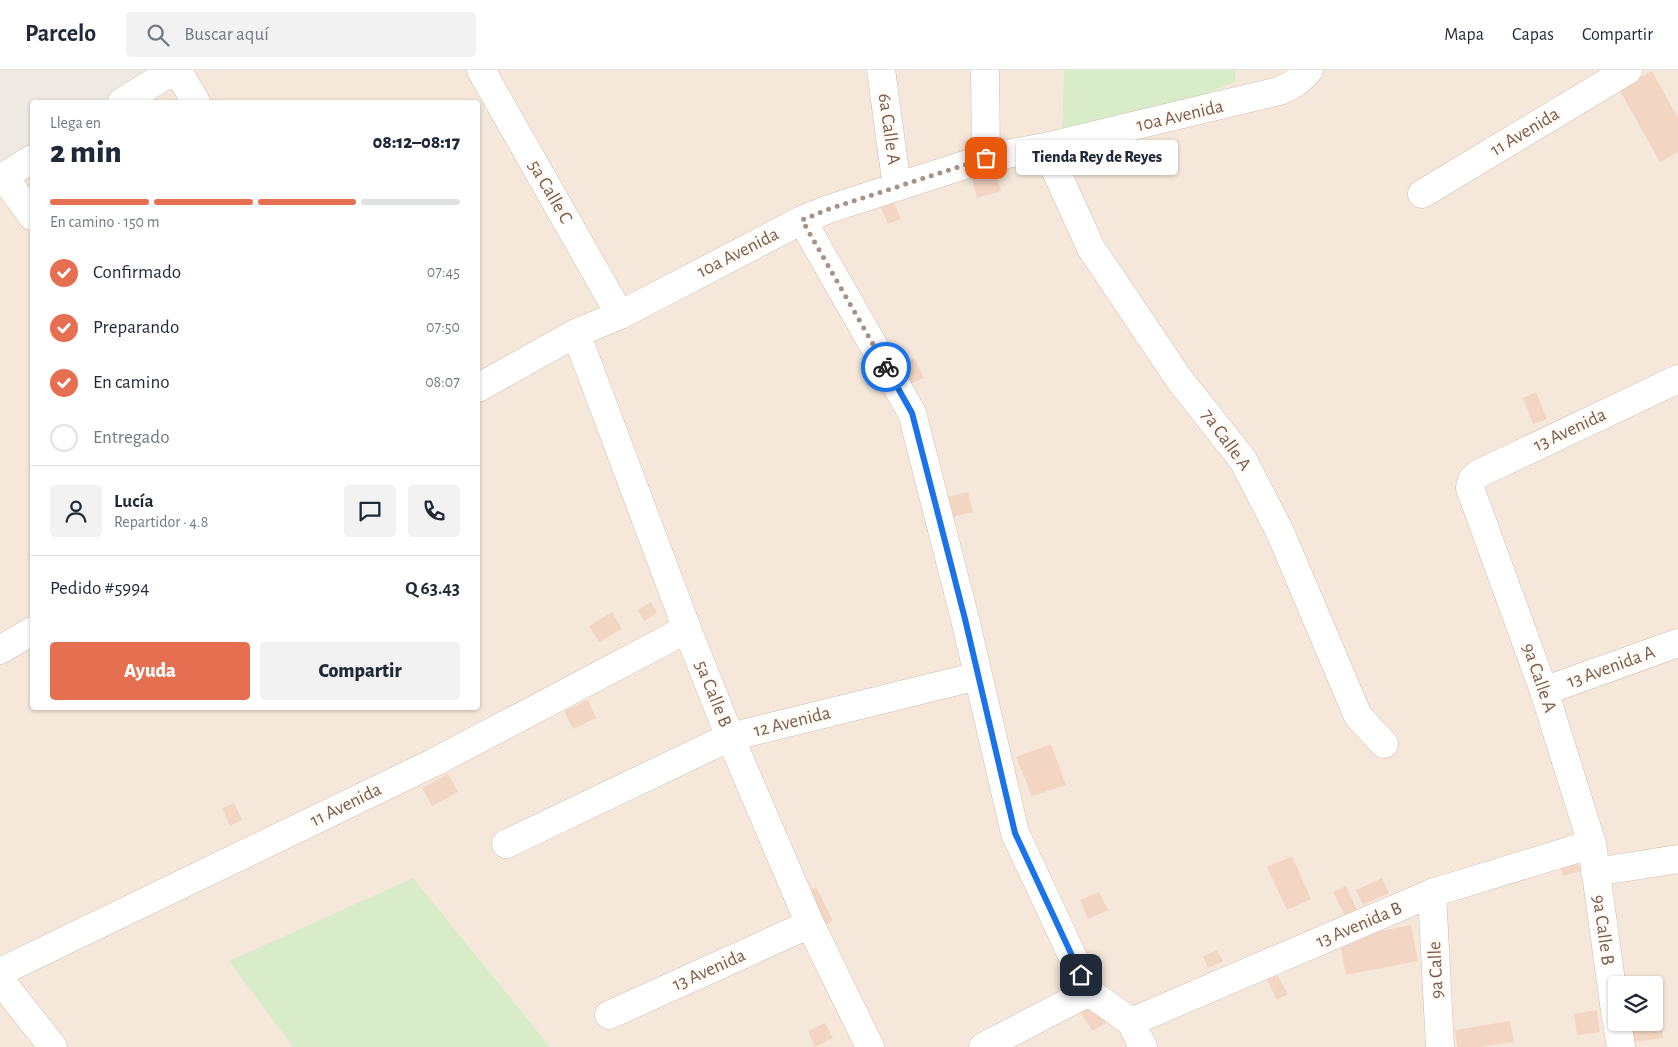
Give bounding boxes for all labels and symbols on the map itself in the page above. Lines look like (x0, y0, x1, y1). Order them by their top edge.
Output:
street label: 6a Calle A (875, 92, 903, 166)
street label: 10a Avenida (1135, 97, 1226, 135)
street label: 11 Avenida (1487, 104, 1563, 160)
pin (965, 137, 1007, 179)
callout: Tienda Rey de Reyes (1016, 140, 1178, 176)
street label: 5a Calle C (524, 157, 576, 227)
street label: 10a Avenida (694, 224, 782, 282)
courier (861, 342, 911, 392)
street label: 13 Avenida (1531, 405, 1609, 455)
street label: 7a Calle A (1198, 406, 1254, 474)
street label: 9a Calle A (1518, 641, 1560, 715)
street label: 13 Avenida A (1565, 642, 1657, 692)
street label: 5a Calle B (691, 658, 735, 730)
street label: 12 Avenida (752, 703, 833, 741)
street label: 11 Avenida (308, 780, 385, 830)
street label: 9a Calle B (1589, 894, 1617, 966)
street label: 13 Avenida B (1313, 898, 1405, 952)
street label: 9a Calle (1425, 941, 1447, 999)
street label: 13 Avenida (670, 945, 749, 994)
pin (1060, 954, 1102, 996)

